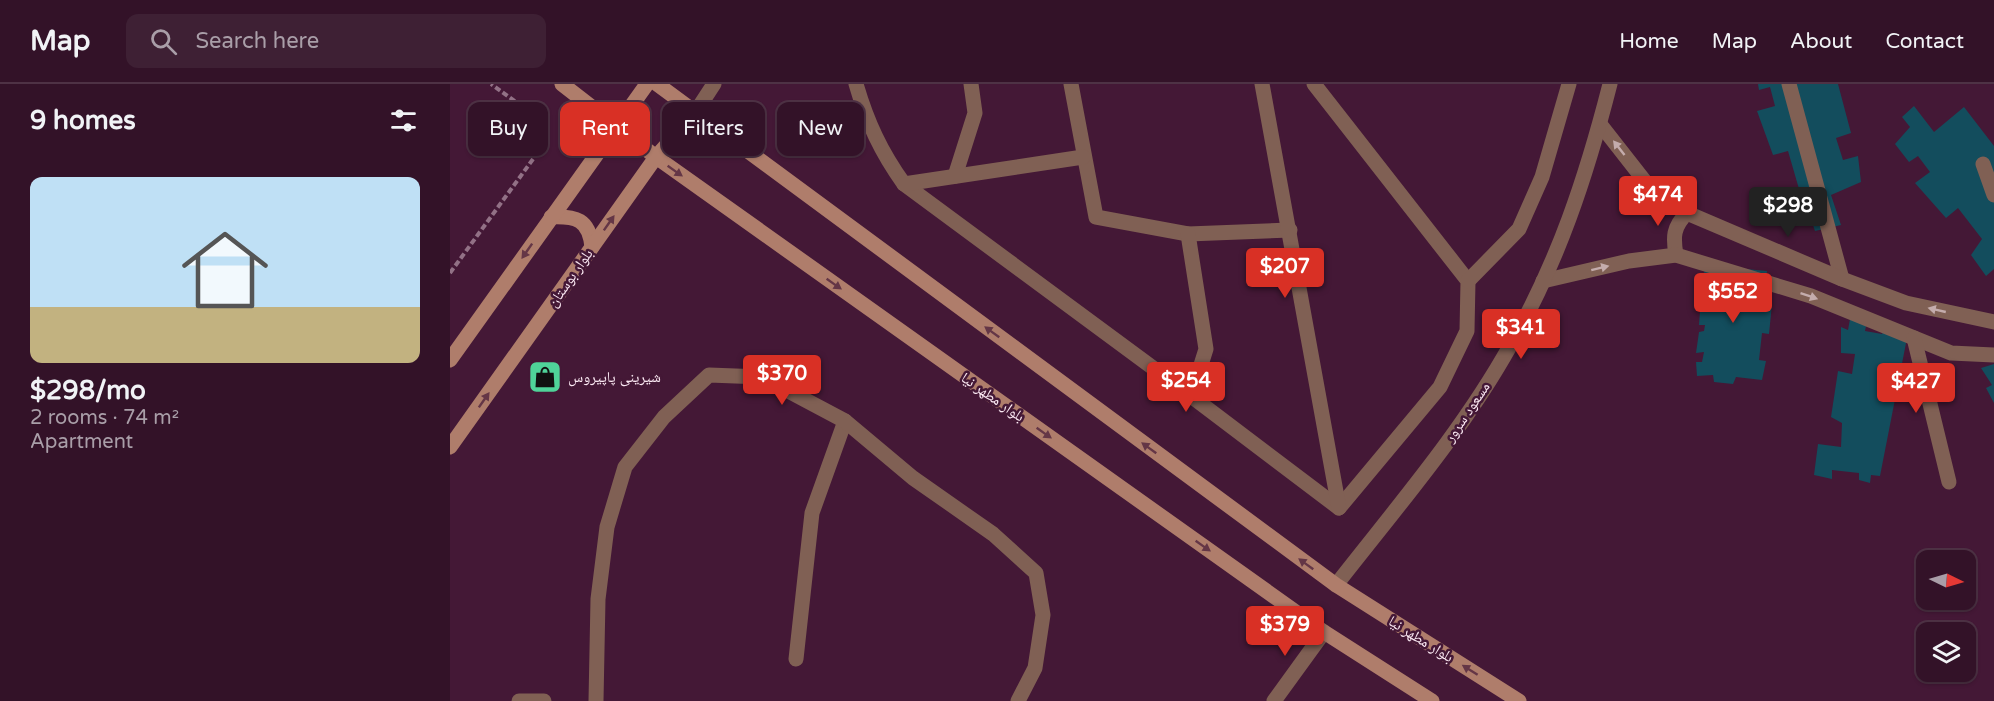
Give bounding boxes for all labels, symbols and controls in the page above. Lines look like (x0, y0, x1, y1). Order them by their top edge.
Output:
search box (126, 14, 546, 68)
text: Map (30, 24, 90, 58)
icon: search (147, 25, 180, 58)
text: Search here (195, 28, 319, 54)
text: Home (1619, 29, 1679, 54)
text: Map (1712, 29, 1757, 54)
text: About (1790, 29, 1852, 54)
text: Contact (1885, 29, 1964, 54)
chip: Buy (468, 102, 548, 156)
chip: Rent (560, 102, 650, 156)
chip: Filters (662, 102, 765, 156)
chip: New (777, 102, 864, 156)
icon: filters (387, 104, 420, 137)
text: 9 homes (30, 105, 136, 136)
one-way arrow (1614, 141, 1626, 156)
one-way arrow (666, 165, 682, 177)
pin: $474 (1622, 176, 1694, 227)
text: $474 (1633, 183, 1683, 207)
pin: $298 (1752, 187, 1824, 238)
text: $298 (1763, 194, 1813, 218)
icon: home (171, 216, 279, 324)
one-way arrow (603, 216, 615, 232)
one-way arrow (521, 242, 533, 258)
street label: بلوار بوستان (543, 245, 597, 311)
pin: $207 (1249, 248, 1321, 299)
text: $207 (1260, 255, 1310, 279)
one-way arrow (1591, 262, 1609, 272)
pin: $552 (1697, 273, 1769, 324)
one-way arrow (825, 278, 841, 290)
text: $552 (1708, 280, 1758, 304)
one-way arrow (1800, 291, 1818, 301)
one-way arrow (1928, 304, 1946, 314)
pin: $341 (1485, 309, 1557, 360)
text: $341 (1496, 316, 1546, 340)
one-way arrow (985, 326, 1001, 338)
pin: $370 (746, 355, 818, 406)
shop icon: شیرینی پاپیروس (527, 359, 563, 395)
text: $370 (757, 362, 807, 386)
pin: $254 (1150, 362, 1222, 413)
pin: $427 (1880, 363, 1952, 414)
place label: شیرینی پاپیروس (568, 368, 661, 387)
street label: بلوار مطهر نیا (958, 369, 1028, 425)
text: $254 (1161, 369, 1211, 393)
text: $427 (1891, 370, 1941, 394)
text: $298/mo (30, 375, 146, 406)
street label: مسعود سرور (1440, 378, 1494, 446)
one-way arrow (478, 392, 490, 408)
text: 2 rooms · 74 m² (30, 406, 179, 430)
one-way arrow (1036, 427, 1052, 439)
text: Apartment (30, 430, 133, 454)
one-way arrow (1142, 442, 1158, 454)
one-way arrow (1195, 540, 1211, 552)
north arrow (1916, 550, 1976, 610)
map controls (1916, 550, 1976, 682)
one-way arrow (1299, 558, 1314, 570)
pin: $379 (1249, 606, 1321, 657)
street label: بلوار مطهر نیا (1385, 612, 1457, 666)
text: $379 (1260, 613, 1310, 637)
button: layers (1916, 622, 1976, 682)
one-way arrow (1462, 664, 1478, 675)

